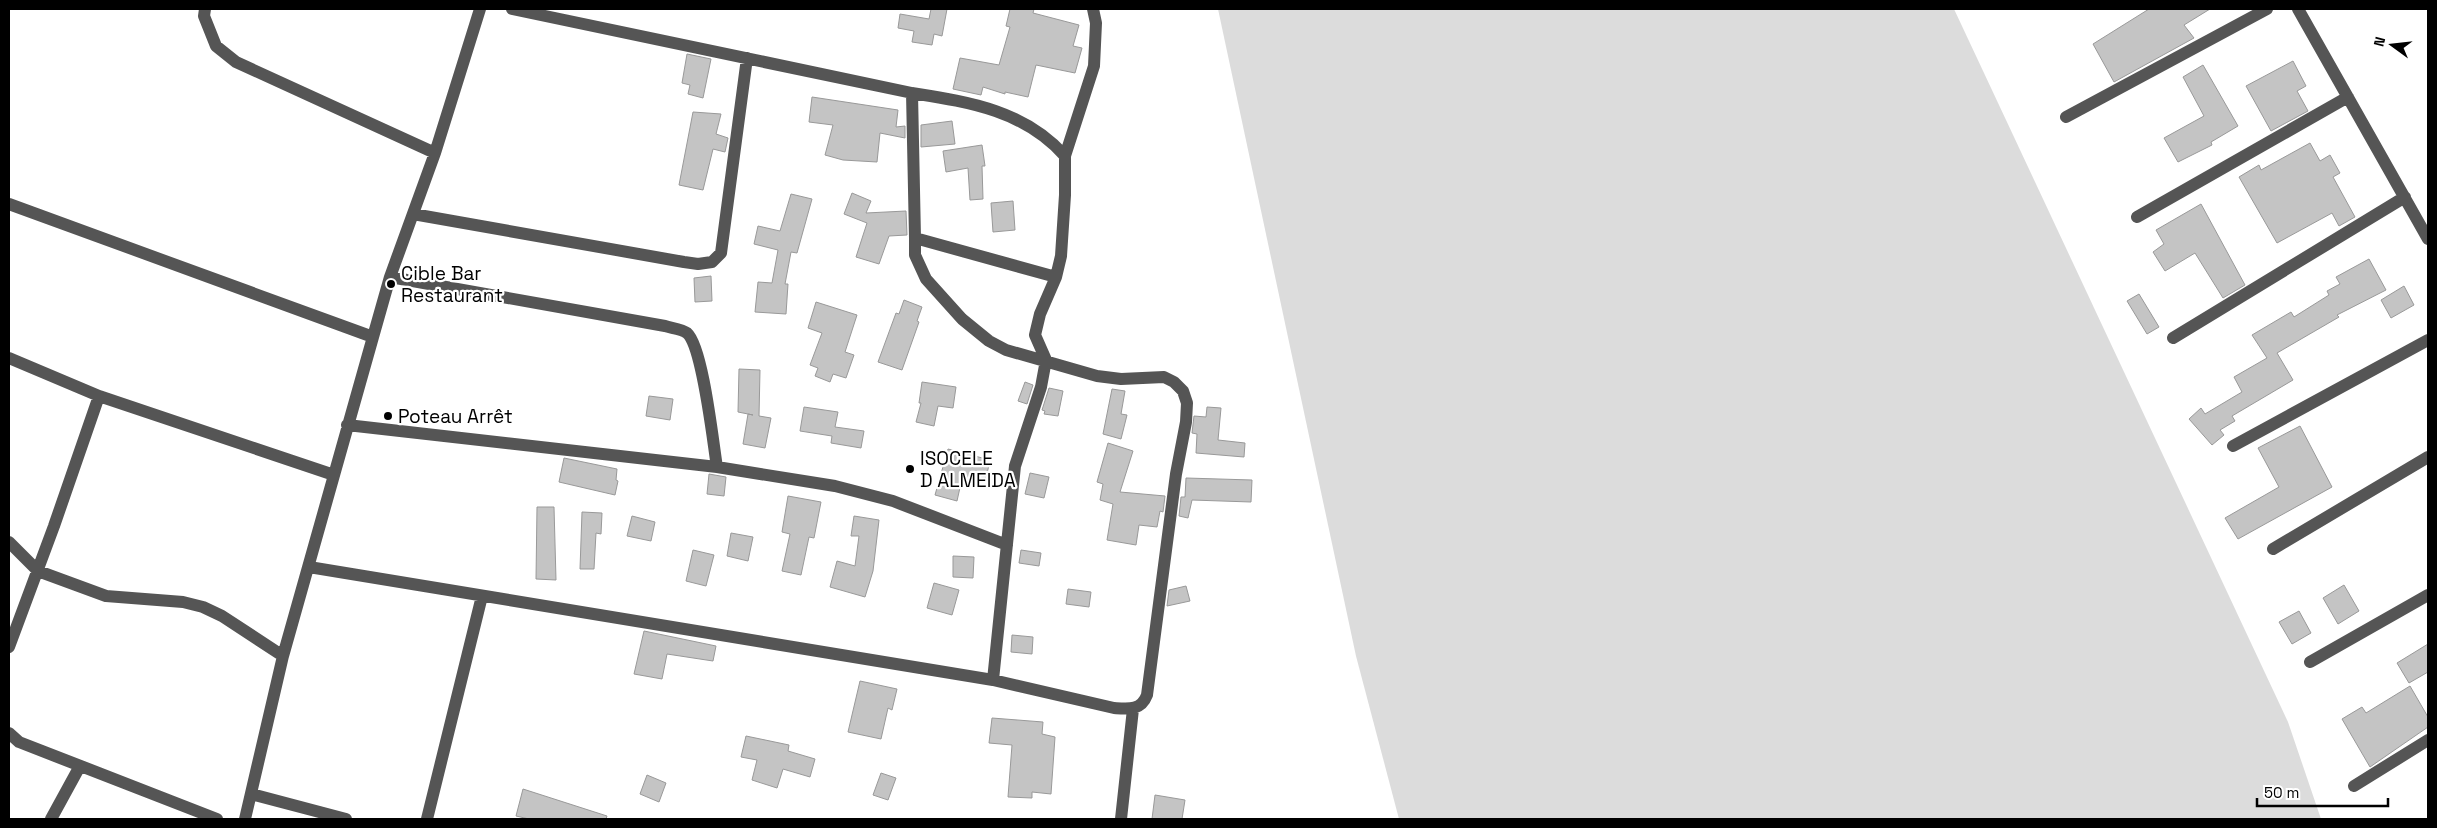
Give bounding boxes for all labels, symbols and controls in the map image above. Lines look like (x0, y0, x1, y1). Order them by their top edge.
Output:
north arrow (2367, 20, 2417, 70)
text: N (2370, 35, 2389, 49)
place label: Cible Bar Restaurant (401, 261, 503, 308)
marker: Cible Bar Restaurant (385, 278, 397, 290)
place label: Poteau Arrêt (398, 404, 513, 429)
marker: Poteau Arrêt (382, 410, 394, 422)
place label: ISOCELE D ALMEIDA (920, 446, 1016, 493)
marker: ISOCELE D ALMEIDA (904, 463, 916, 475)
scale bar (2257, 776, 2388, 808)
text: 50 m (2264, 783, 2299, 802)

